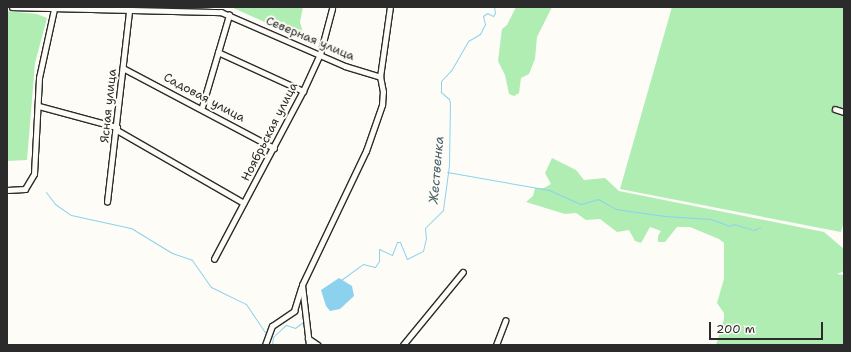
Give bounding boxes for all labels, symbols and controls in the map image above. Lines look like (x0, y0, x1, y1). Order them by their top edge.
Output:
street label: Северная улица (263, 14, 357, 64)
street label: Ясная улица (98, 68, 120, 144)
street label: Садовая улица (161, 70, 247, 126)
street label: Ноябрьская улица (239, 80, 301, 184)
water label: Жественка (426, 135, 448, 205)
scale bar (711, 314, 825, 340)
text: 200 m (716, 321, 755, 337)

